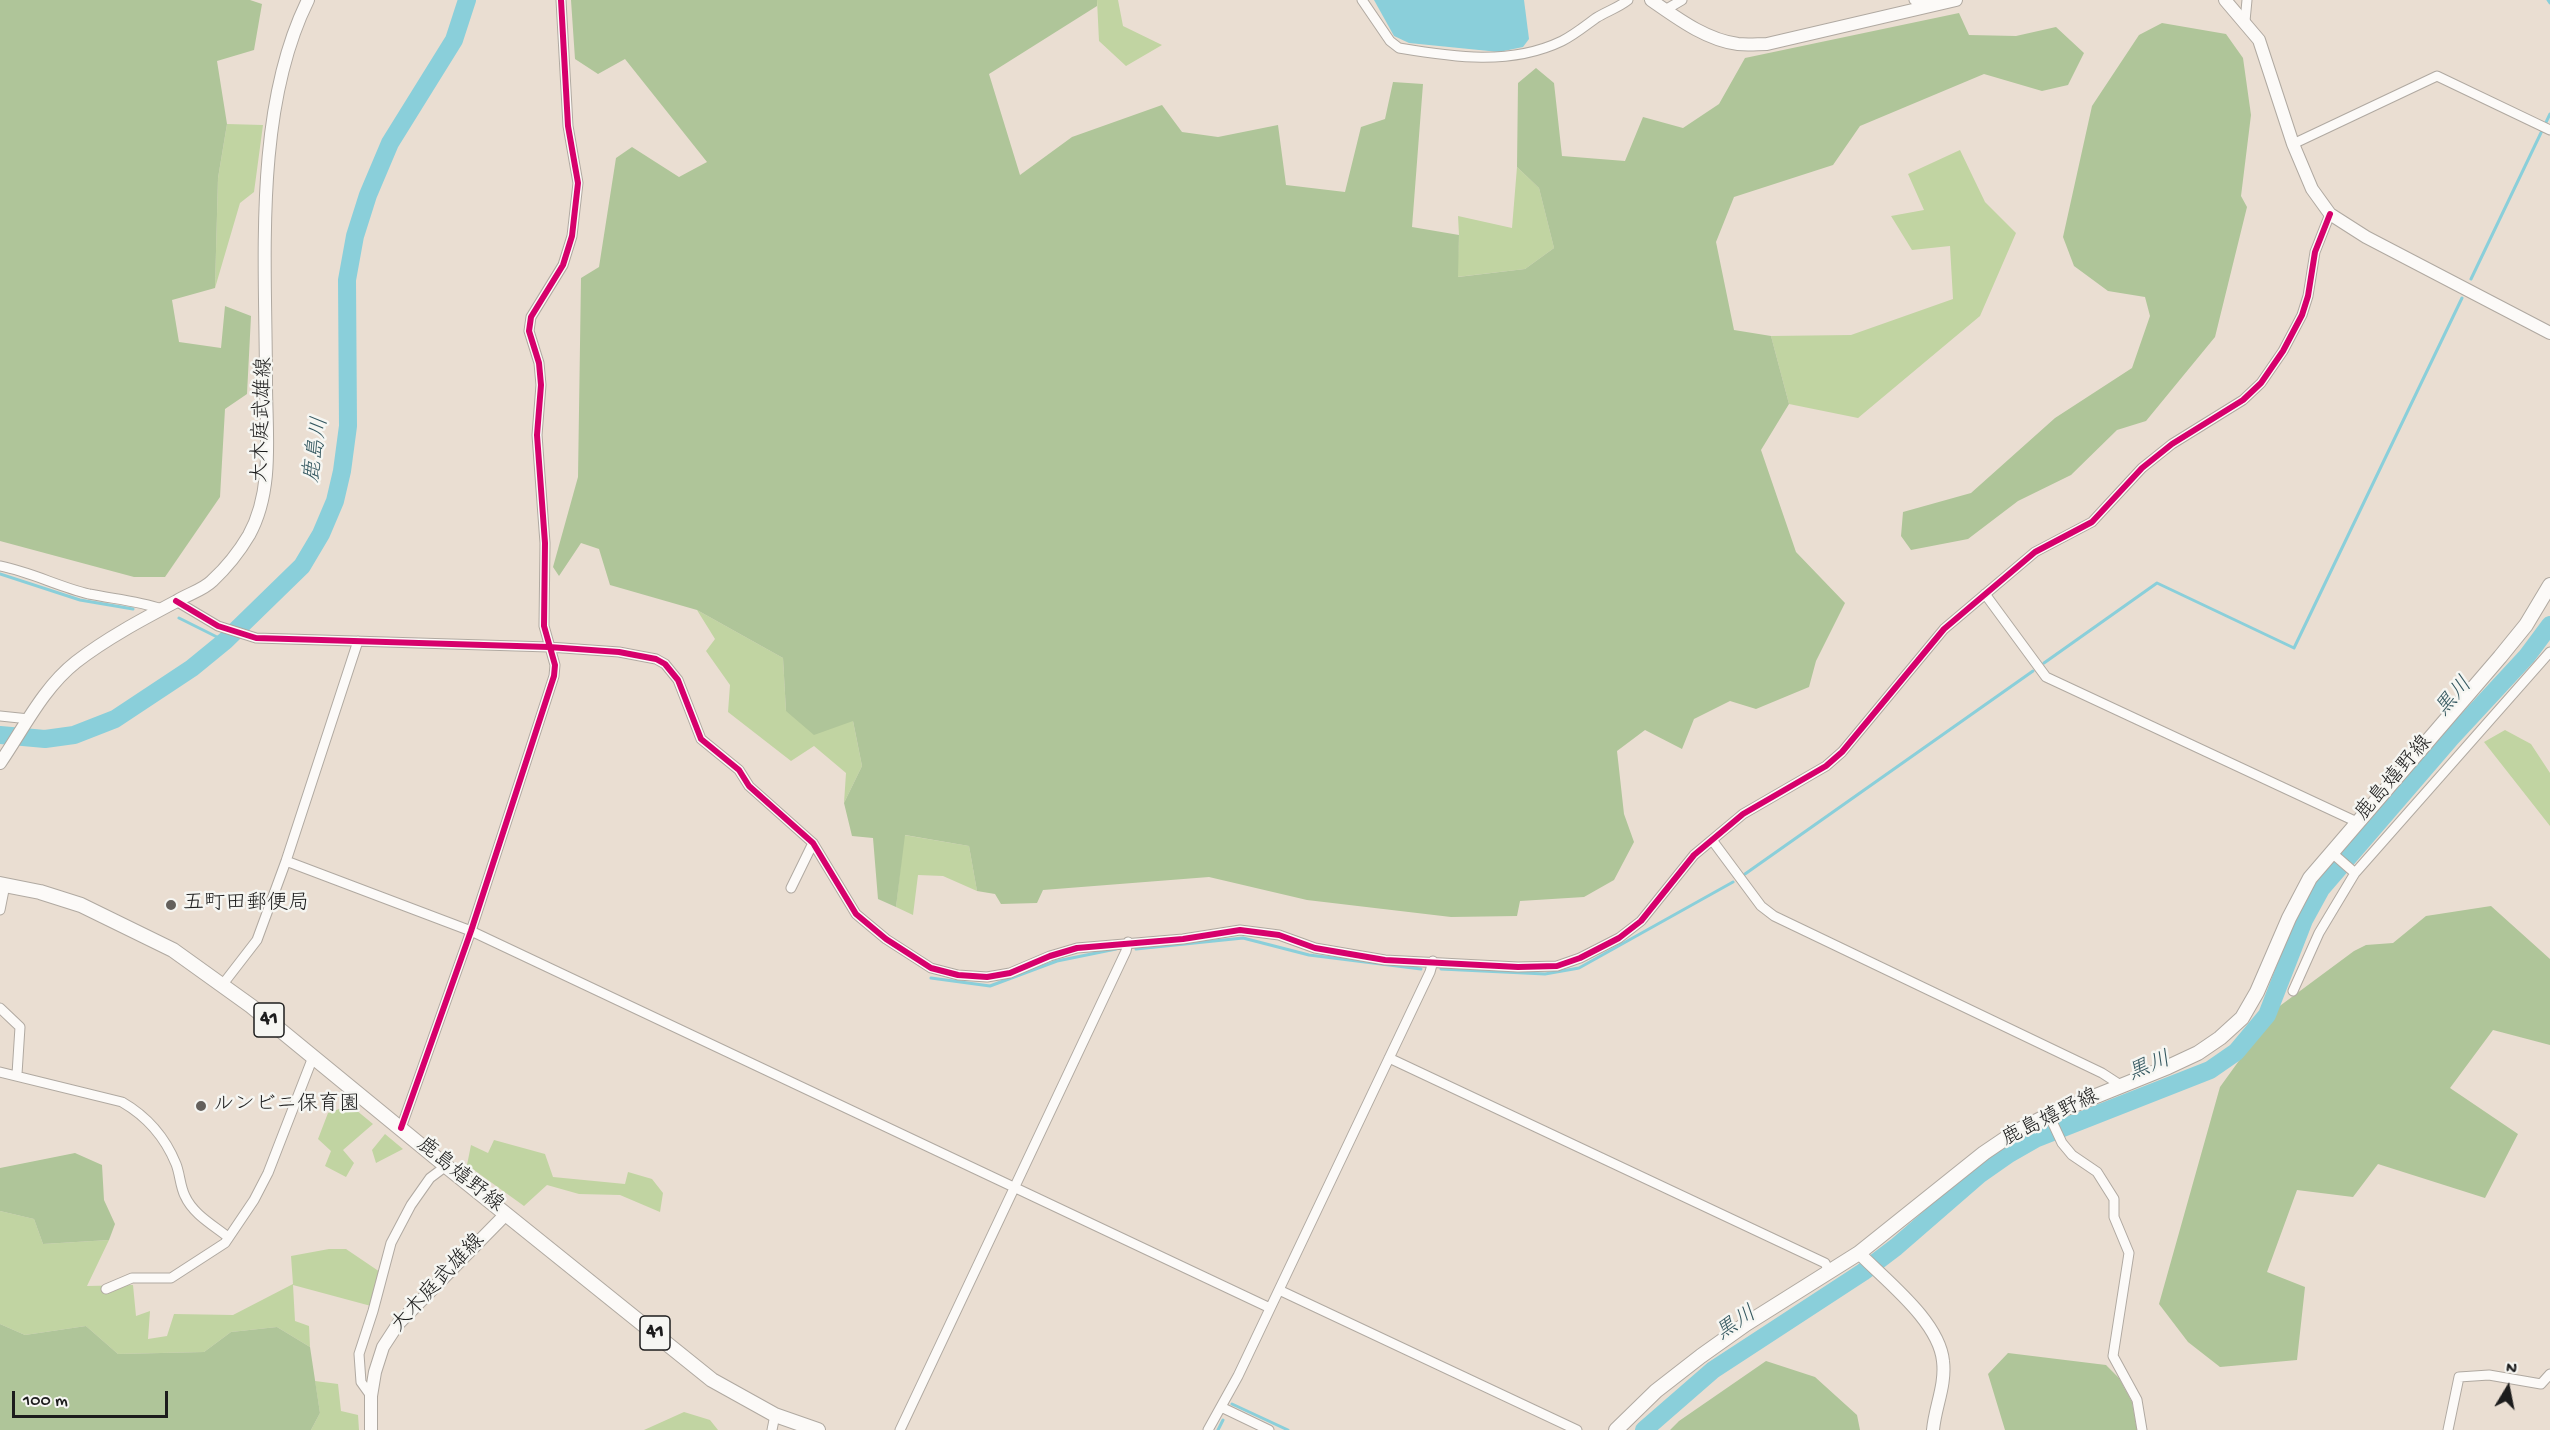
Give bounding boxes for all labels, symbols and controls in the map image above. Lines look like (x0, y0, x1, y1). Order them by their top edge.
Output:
street label: 大木庭武雄線 (249, 357, 279, 483)
water label: 鹿島川 (300, 415, 336, 485)
water label: 黒川 (2431, 673, 2479, 723)
street label: 鹿島嬉野線 (2351, 731, 2439, 827)
place label: 五町田郵便局 (183, 892, 309, 918)
marker: 五町田郵便局 (164, 898, 178, 912)
road number: 41 (254, 1003, 284, 1037)
water label: 黒川 (2125, 1048, 2175, 1088)
street label: 鹿島嬉野線 (1998, 1085, 2104, 1153)
place label: ルンビニ保育園 (213, 1093, 360, 1119)
marker: ルンビニ保育園 (194, 1099, 208, 1113)
street label: 鹿島嬉野線 (410, 1133, 508, 1219)
street label: 大木庭武雄線 (387, 1229, 491, 1339)
water label: 黒川 (1711, 1302, 1763, 1348)
road number: 41 (640, 1316, 670, 1350)
north arrow (2478, 1358, 2538, 1418)
text: N (2504, 1360, 2518, 1380)
scale bar (15, 1379, 171, 1417)
text: 100 m (23, 1391, 68, 1412)

